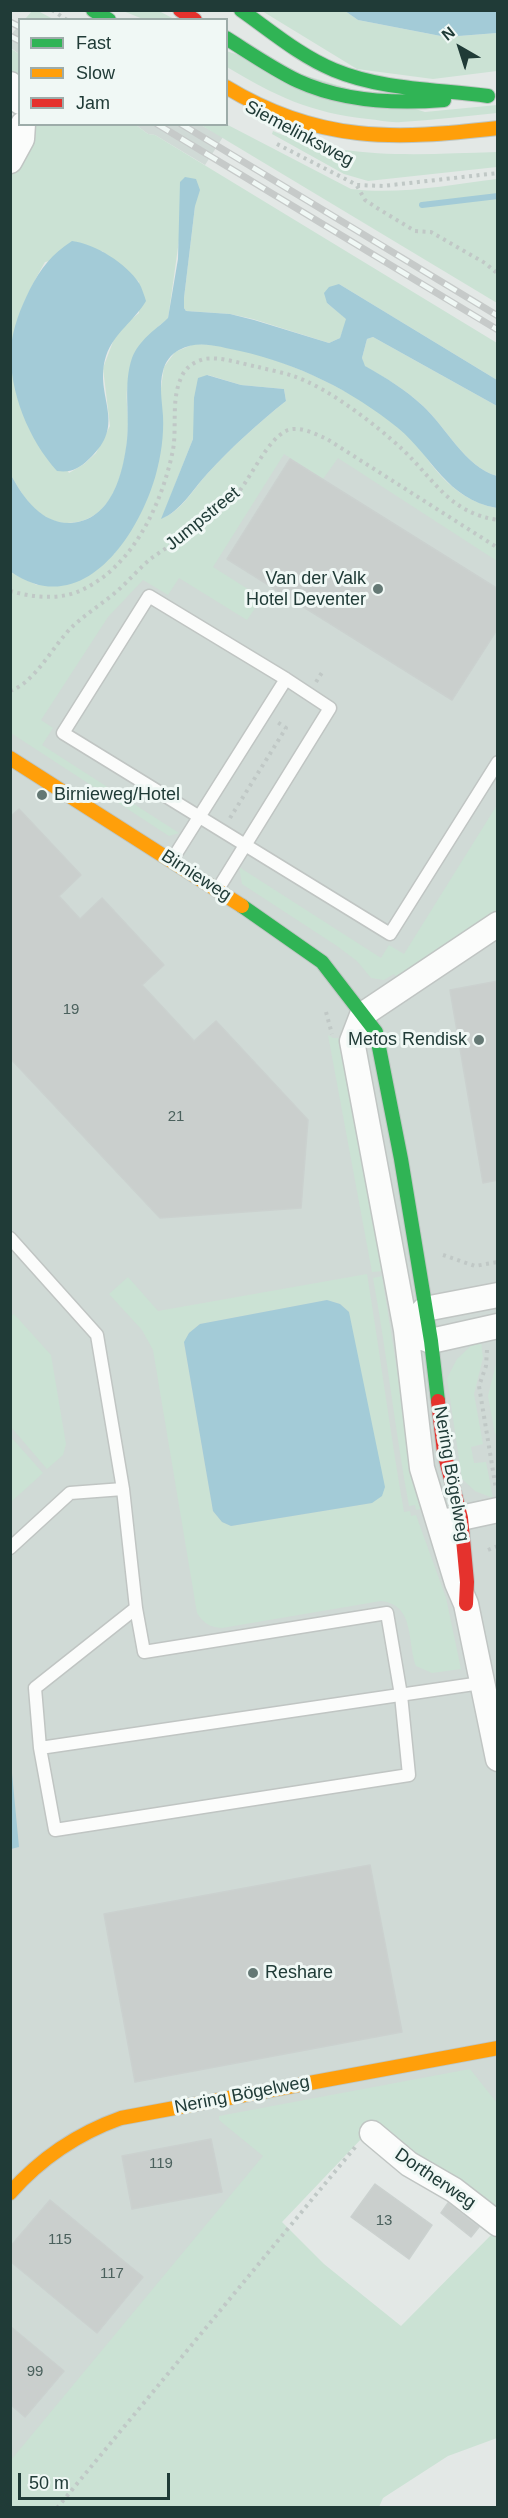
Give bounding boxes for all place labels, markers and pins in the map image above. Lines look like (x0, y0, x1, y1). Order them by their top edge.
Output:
place label: Van der Valk Hotel Deventer (246, 568, 366, 610)
marker: Van der Valk Hotel Deventer (371, 582, 385, 596)
place label: Birnieweg/Hotel (54, 784, 180, 806)
marker: Birnieweg/Hotel (35, 788, 49, 802)
place label: Metos Rendisk (348, 1029, 467, 1051)
marker: Metos Rendisk (472, 1033, 486, 1047)
place label: Reshare (265, 1962, 333, 1984)
marker: Reshare (246, 1966, 260, 1980)

